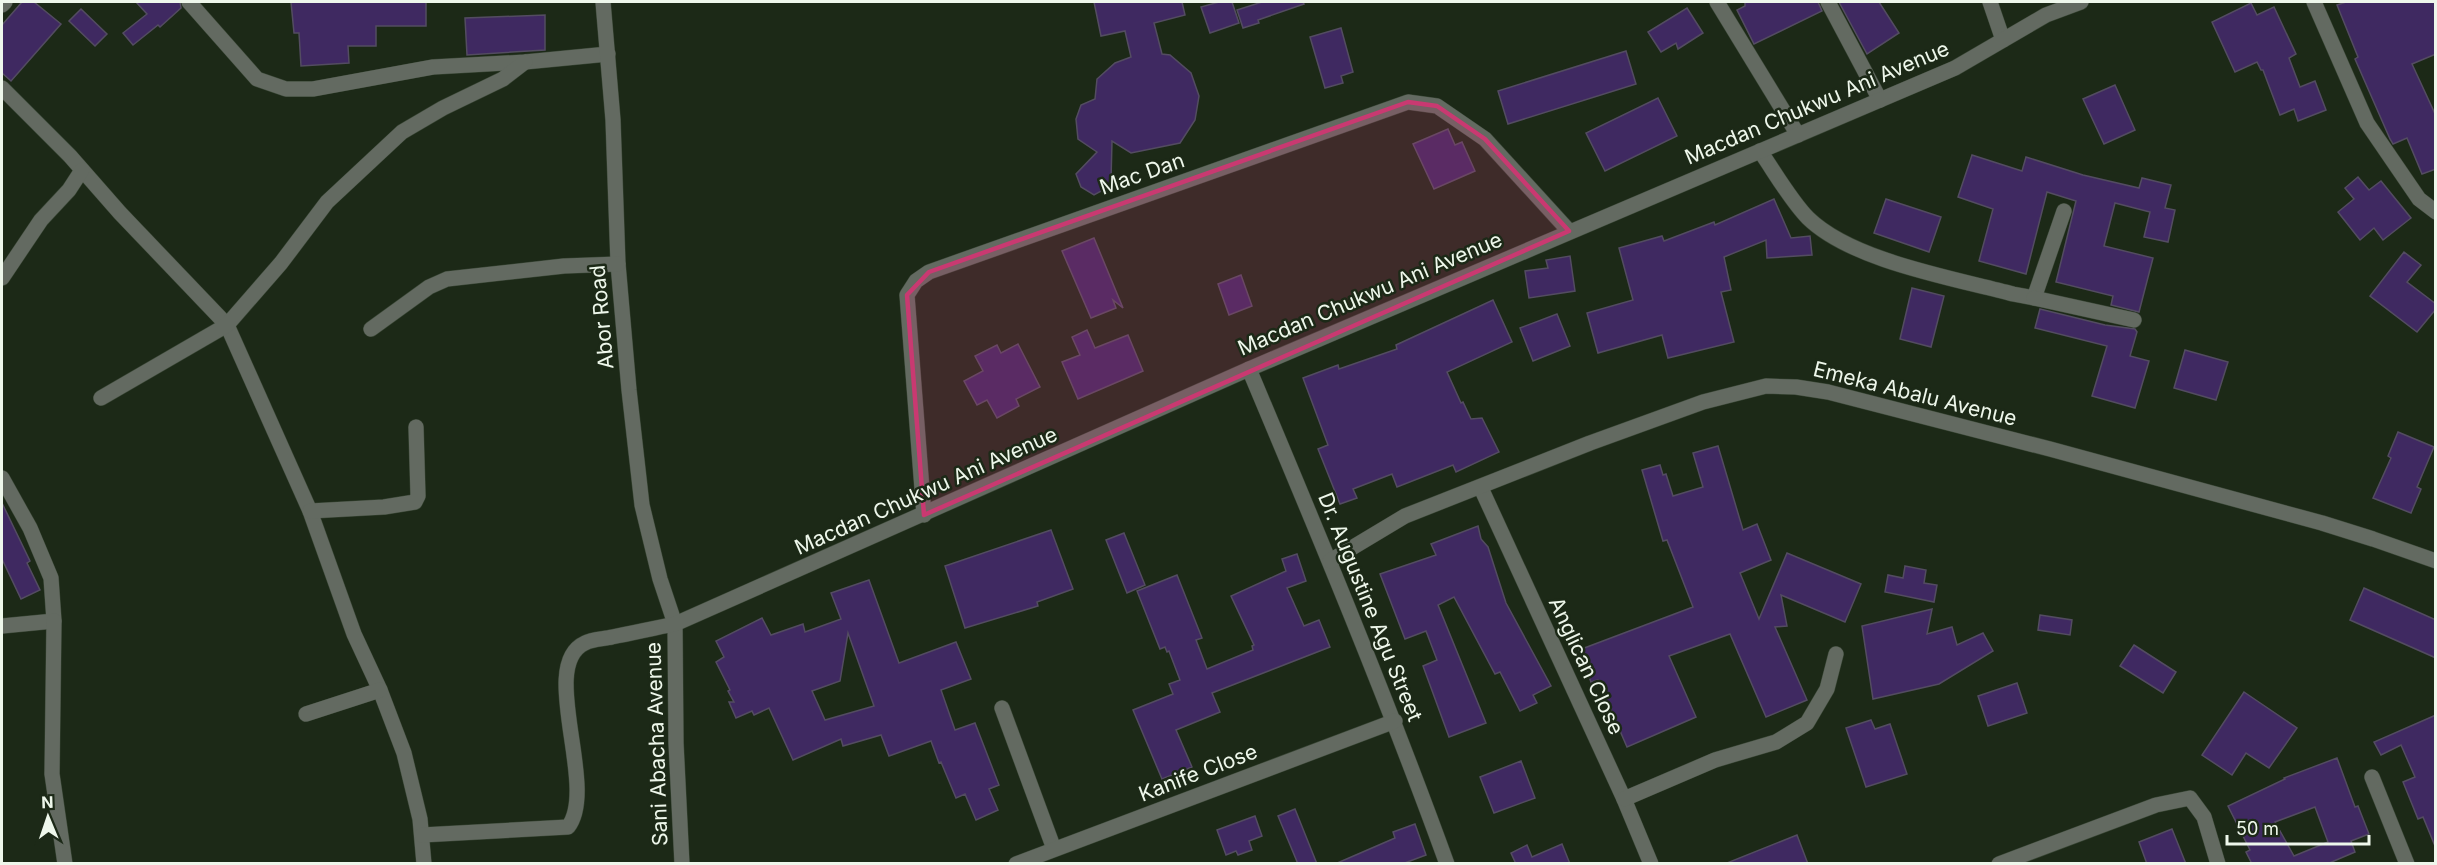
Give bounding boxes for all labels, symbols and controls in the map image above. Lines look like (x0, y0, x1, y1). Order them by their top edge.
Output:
street label: Macdan Chukwu Ani Avenue (1681, 35, 1953, 170)
street label: Mac Dan (1096, 147, 1188, 200)
street label: Macdan Chukwu Ani Avenue (1234, 226, 1506, 361)
street label: Abor Road (584, 264, 619, 370)
street label: Emeka Abalu Avenue (1811, 356, 2020, 431)
street label: Macdan Chukwu Ani Avenue (791, 421, 1061, 560)
street label: Dr. Augustine Agu Street (1313, 489, 1428, 725)
street label: Anglican Close (1544, 593, 1629, 738)
street label: Sani Abacha Avenue (640, 642, 673, 846)
street label: Kanife Close (1135, 738, 1261, 807)
north arrow (18, 787, 78, 847)
text: N (41, 792, 54, 812)
scale bar (2227, 808, 2370, 846)
text: 50 m (2236, 818, 2279, 839)

